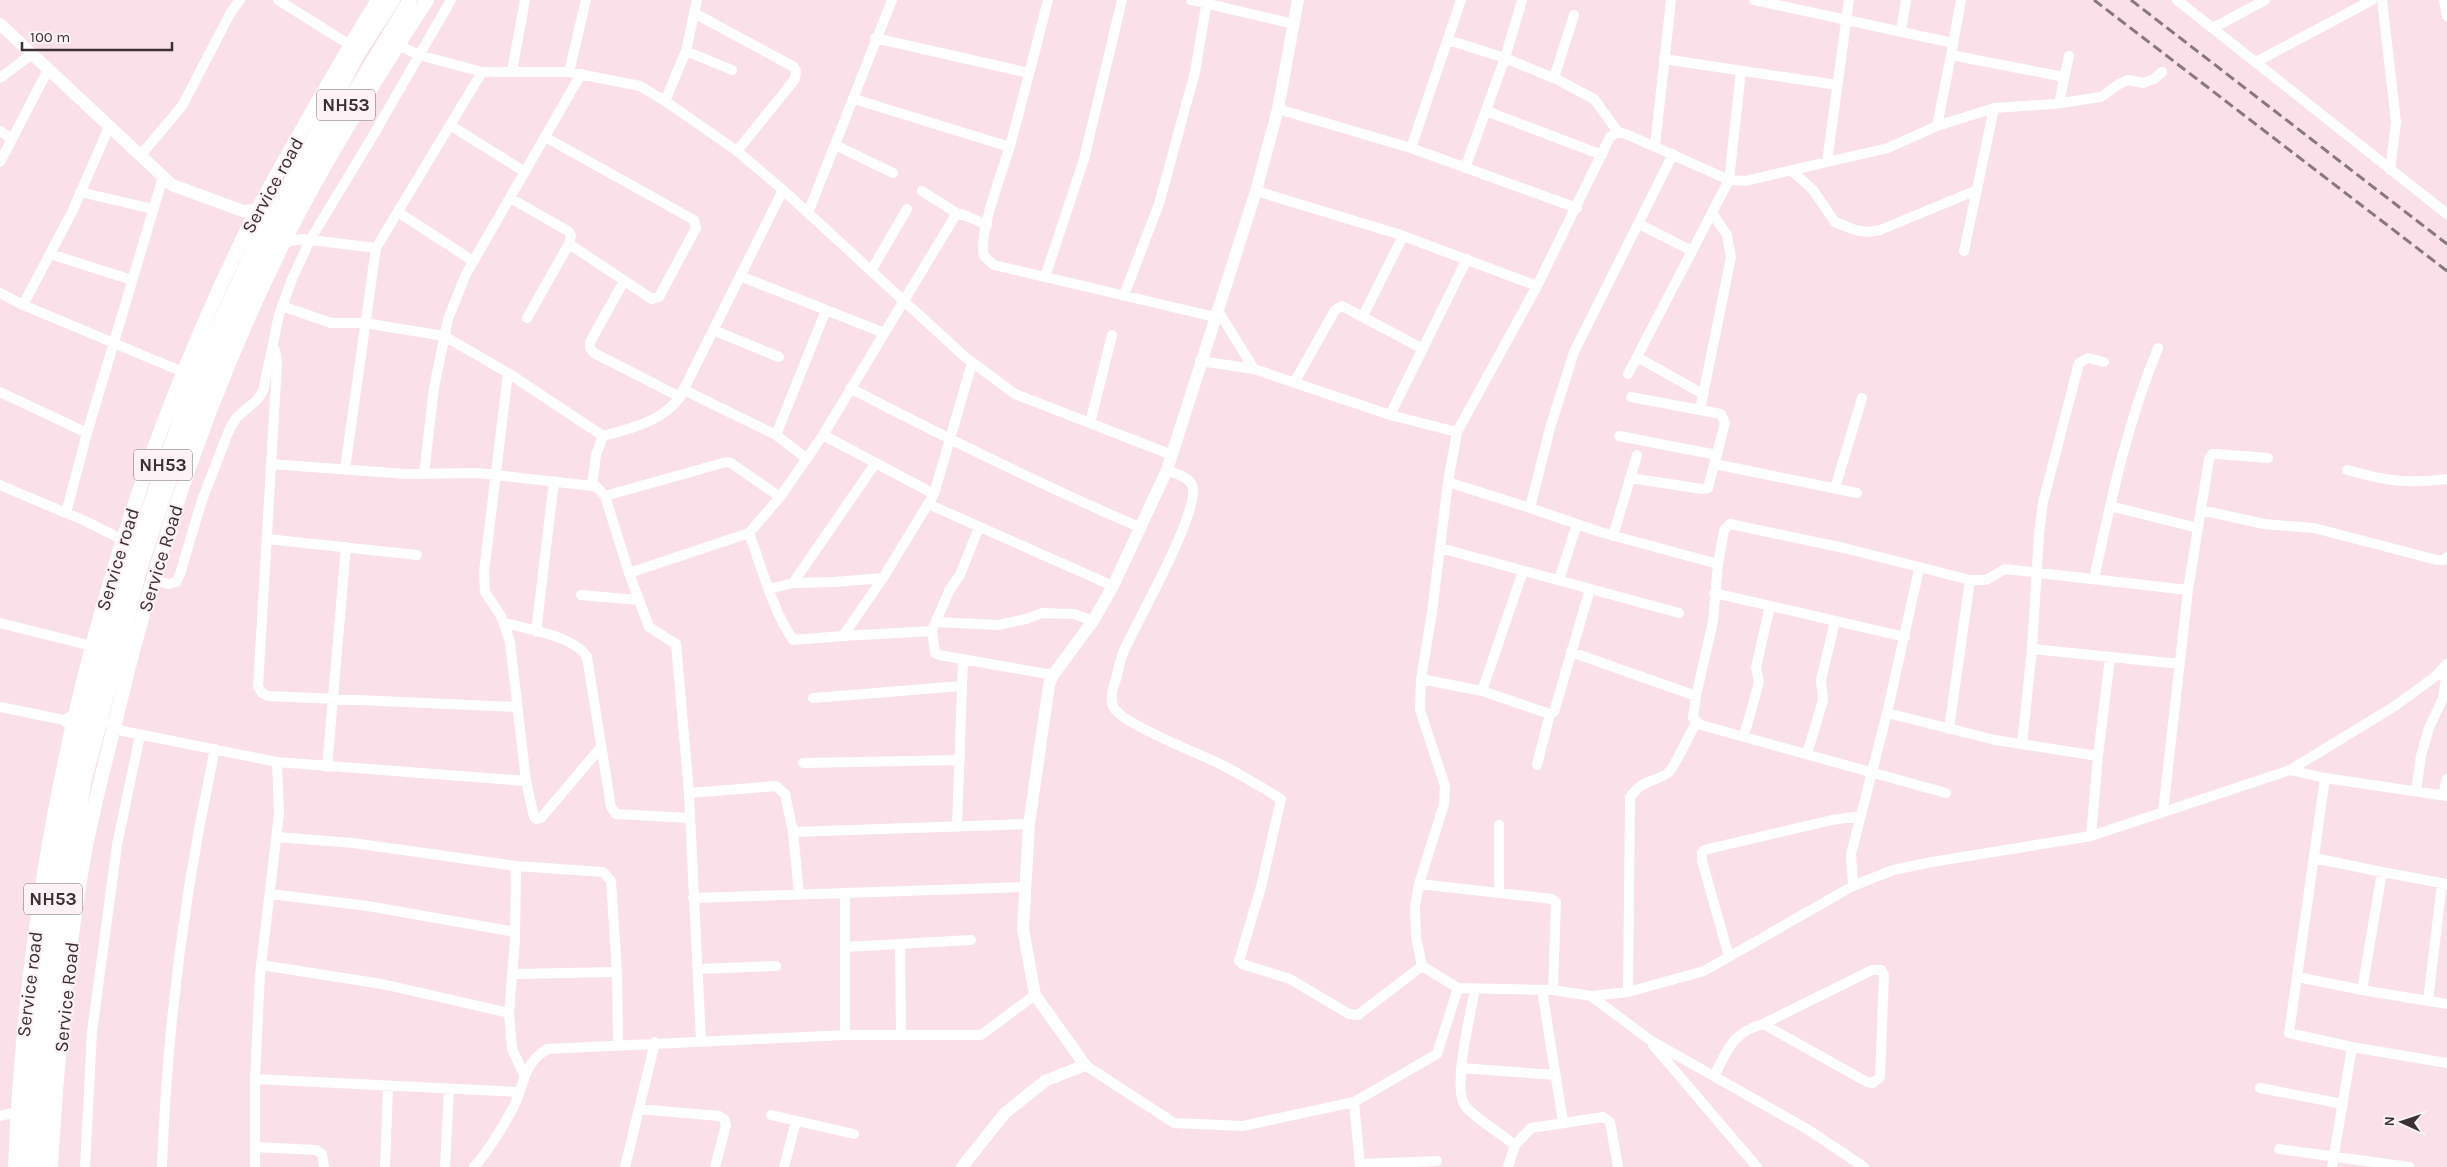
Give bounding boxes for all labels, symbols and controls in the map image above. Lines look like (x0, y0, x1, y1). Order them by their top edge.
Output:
scale bar (22, 20, 172, 52)
text: 100 m (30, 28, 70, 46)
road number: NH53 (317, 90, 375, 120)
street label: Service road (237, 134, 308, 237)
road number: NH53 (134, 450, 192, 480)
street label: Service Road (134, 502, 188, 615)
street label: Service road (92, 505, 144, 613)
road number: NH53 (24, 884, 82, 914)
street label: Service road (13, 930, 47, 1038)
street label: Service Road (50, 941, 84, 1054)
north arrow (2377, 1097, 2427, 1147)
text: N (2381, 1116, 2398, 1127)

